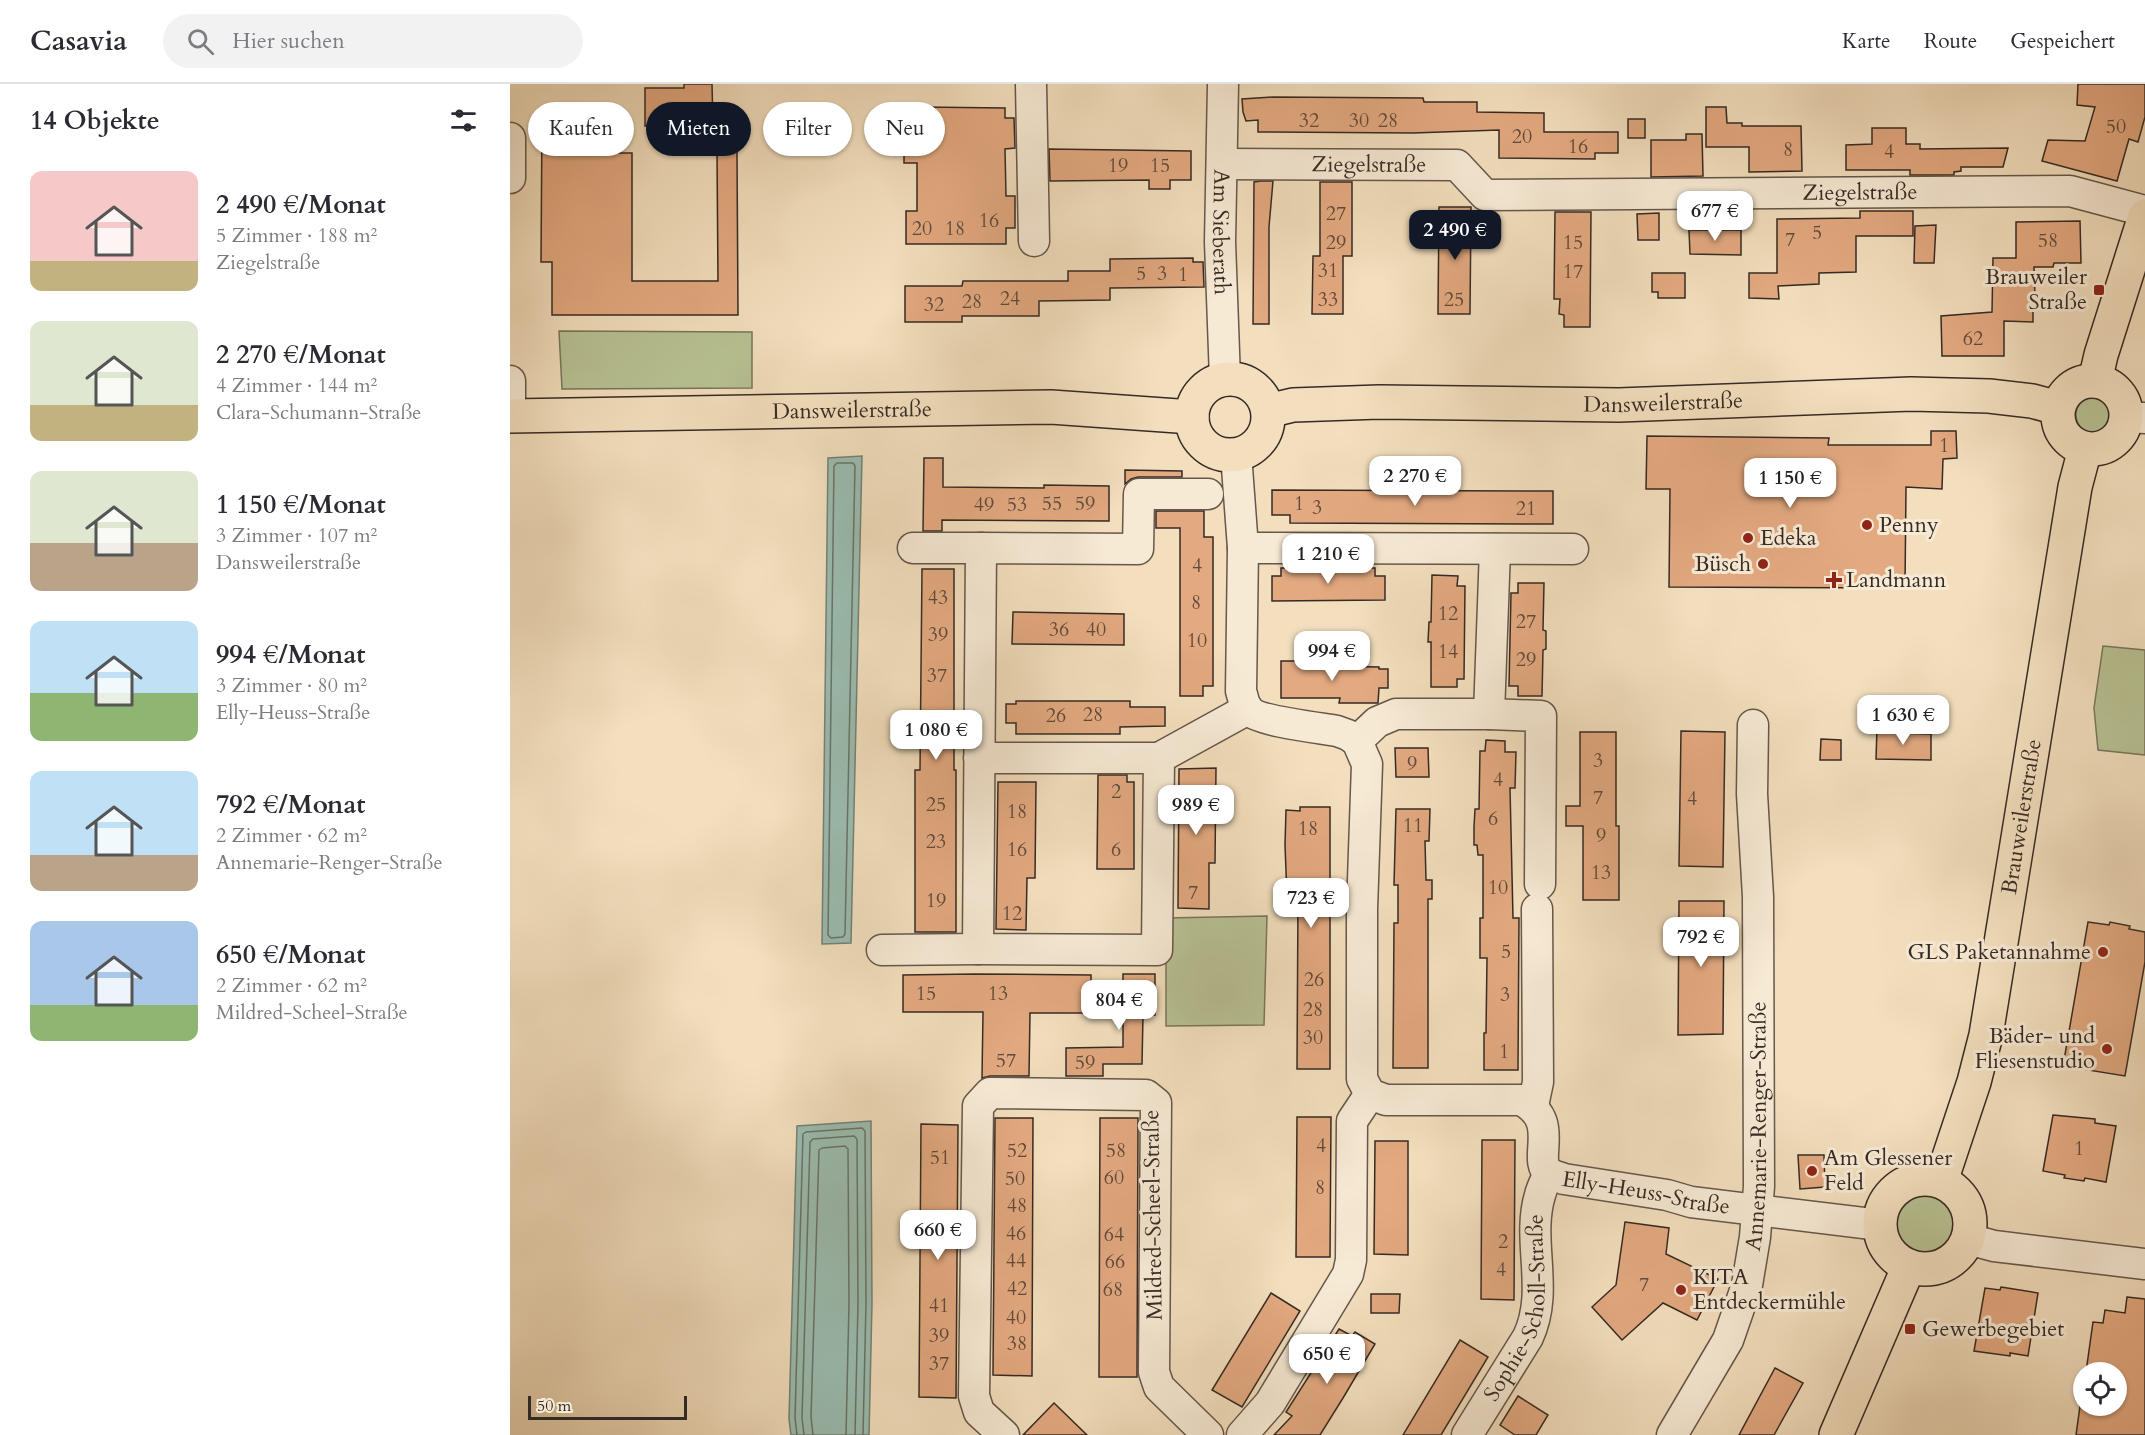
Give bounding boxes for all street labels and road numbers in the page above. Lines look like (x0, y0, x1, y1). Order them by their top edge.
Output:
street label: Ziegelstraße (1312, 149, 1426, 180)
street label: Am Sieberath (1205, 169, 1237, 295)
street label: Ziegelstraße (1802, 177, 1917, 208)
street label: Dansweilerstraße (1583, 385, 1744, 420)
street label: Dansweilerstraße (772, 394, 932, 427)
street label: Brauweilerstraße (1994, 737, 2049, 897)
street label: Annemarie-Renger-Straße (1738, 1002, 1774, 1253)
street label: Mildred-Scheel-Straße (1136, 1109, 1170, 1321)
street label: Elly-Heuss-Straße (1560, 1164, 1731, 1222)
street label: Sophie-Scholl-Straße (1477, 1213, 1553, 1407)

